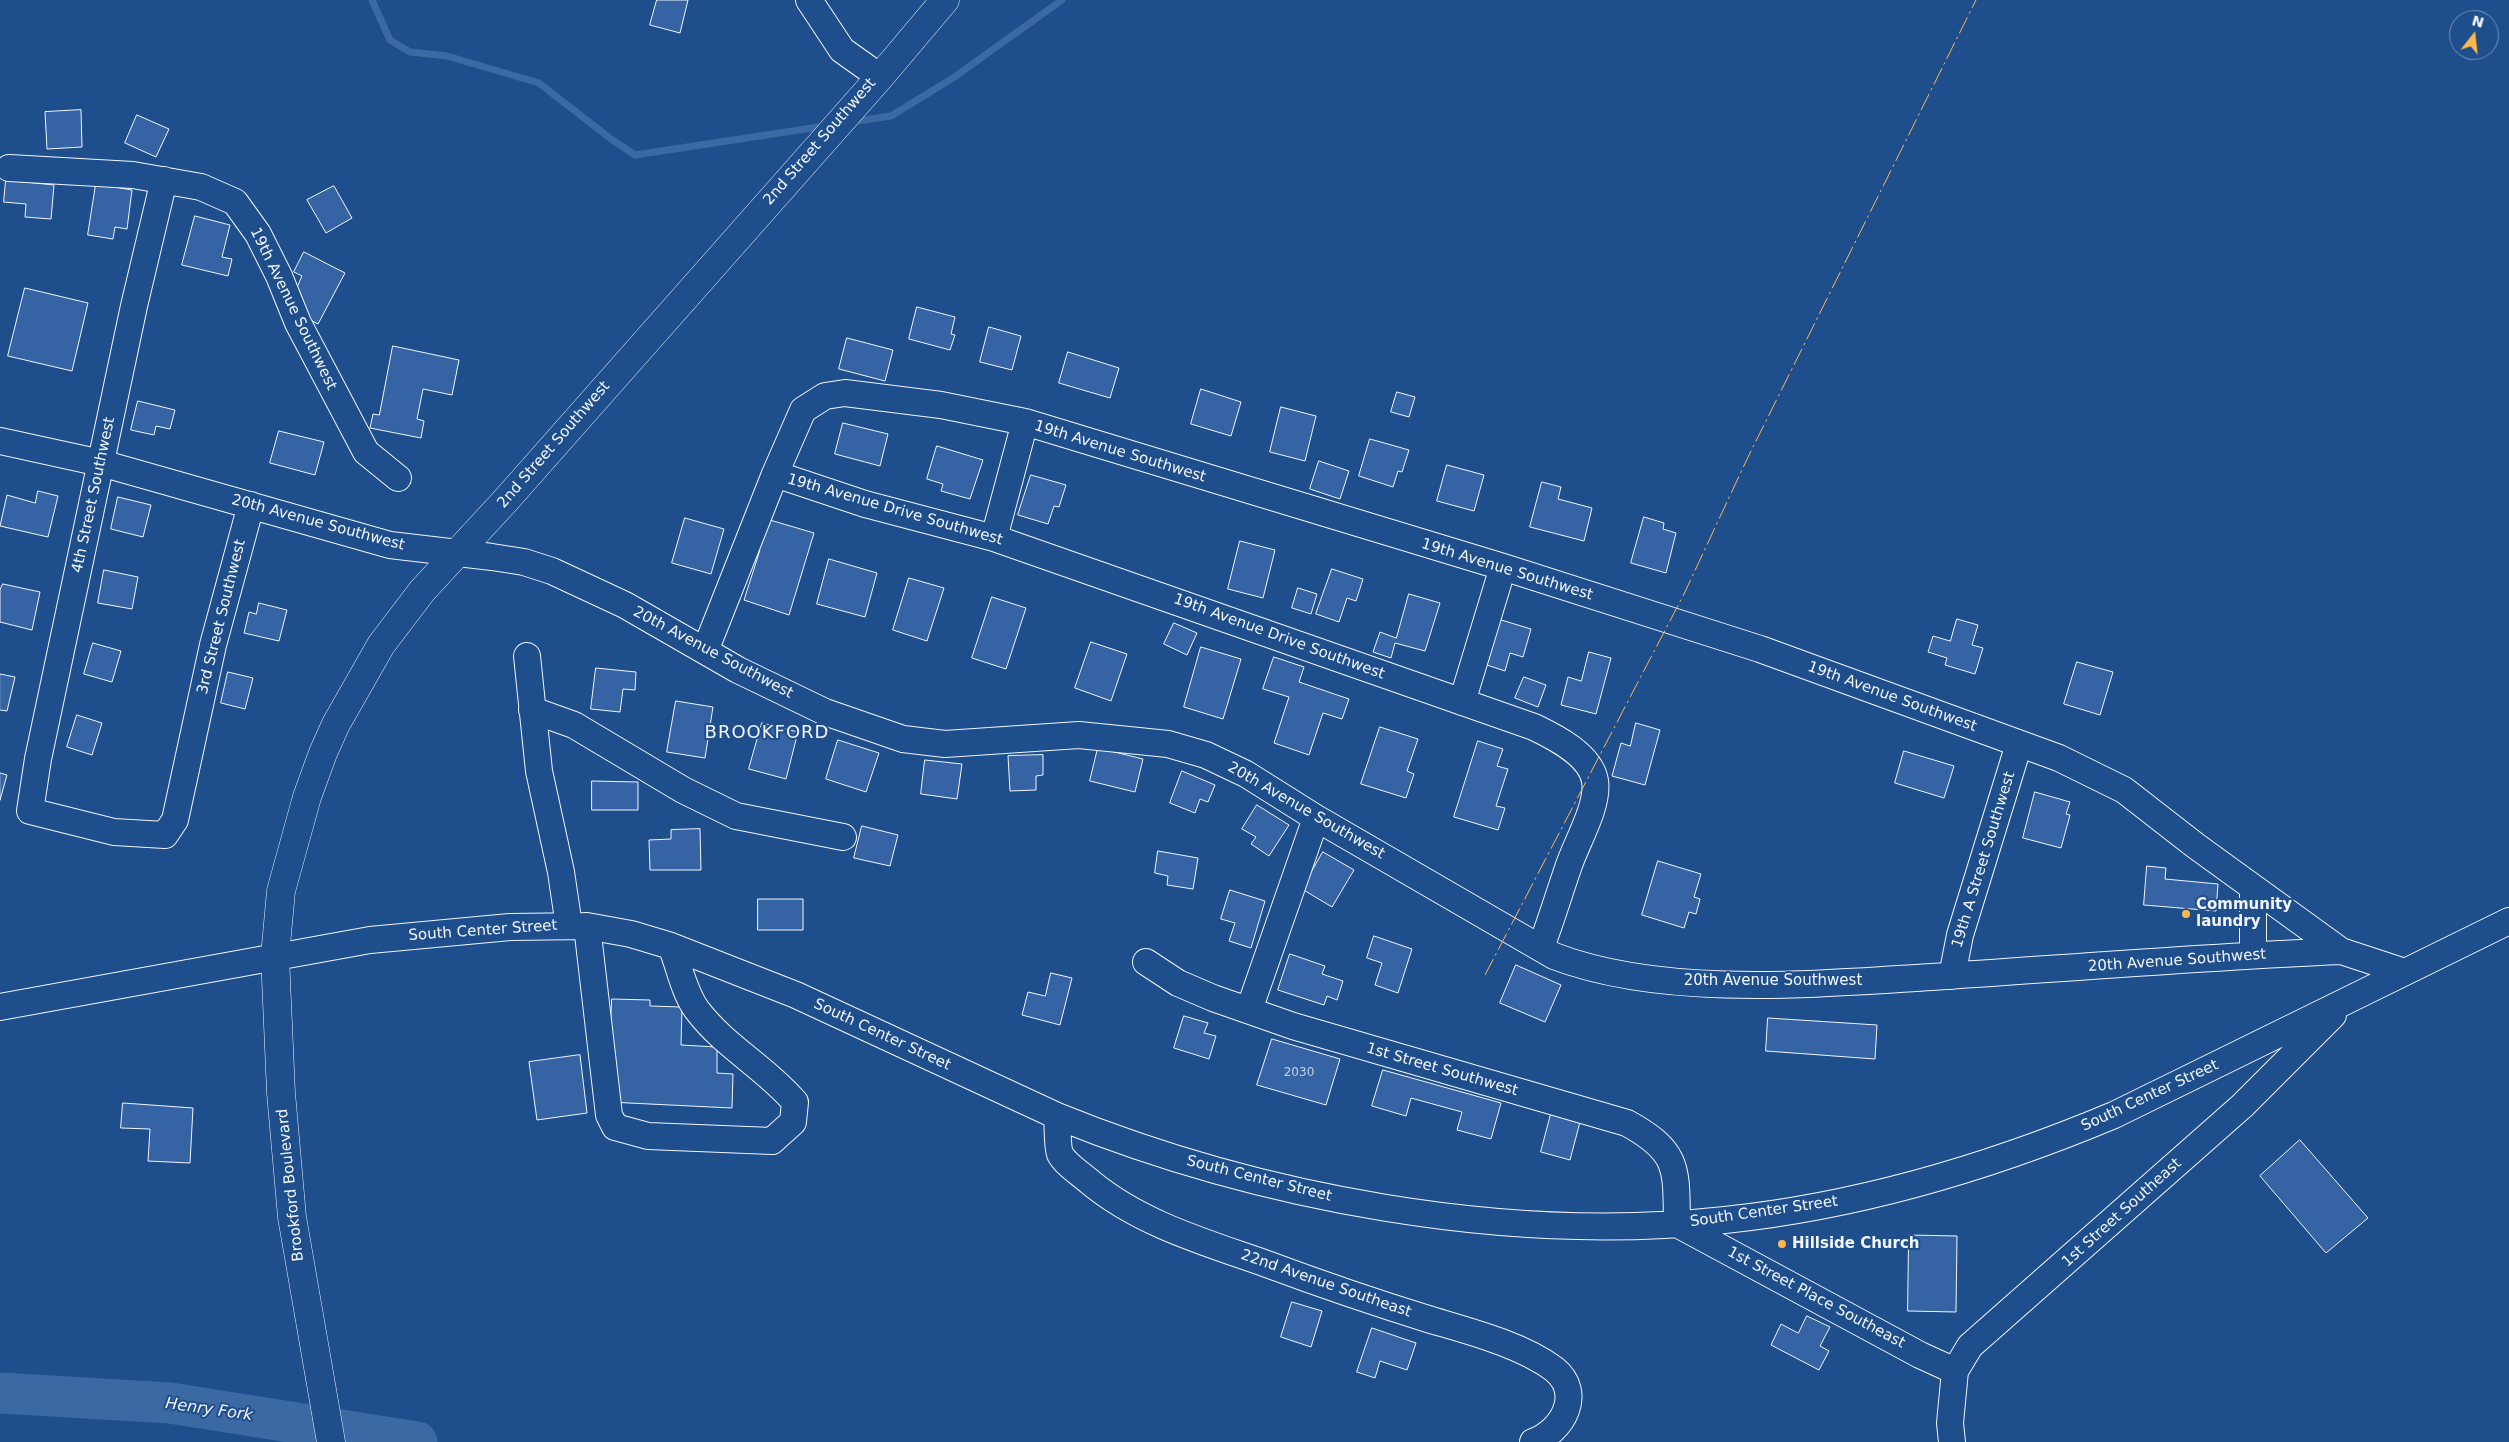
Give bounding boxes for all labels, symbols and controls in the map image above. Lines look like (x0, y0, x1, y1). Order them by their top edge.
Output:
north arrow (2449, 10, 2499, 60)
text: N (2470, 12, 2486, 31)
street label: 2nd Street Southwest (760, 75, 880, 209)
street label: 19th Avenue Southwest (246, 225, 340, 393)
street label: 2nd Street Southwest (494, 378, 614, 512)
street label: 4th Street Southwest (69, 415, 119, 575)
street label: 19th Avenue Southwest (1032, 417, 1208, 487)
street label: 19th Avenue Drive Southwest (785, 471, 1005, 549)
street label: 20th Avenue Southwest (229, 491, 407, 555)
street label: 19th Avenue Southwest (1419, 535, 1595, 605)
street label: 3rd Street Southwest (194, 538, 250, 696)
street label: 19th Avenue Drive Southwest (1171, 590, 1387, 684)
street label: 20th Avenue Southwest (630, 603, 796, 703)
street label: 19th Avenue Southwest (1805, 658, 1979, 736)
district label: BROOKFORD (703, 722, 831, 744)
street label: 20th Avenue Southwest (1224, 759, 1388, 863)
street label: 19th A Street Southwest (1949, 770, 2019, 950)
place label: Community laundry (2196, 896, 2292, 931)
marker: Community laundry (2180, 908, 2192, 920)
street label: South Center Street (408, 917, 558, 945)
street label: 20th Avenue Southwest (2087, 946, 2267, 976)
street label: 20th Avenue Southwest (1684, 972, 1862, 990)
street label: South Center Street (811, 995, 953, 1075)
street label: 1st Street Southwest (1364, 1040, 1520, 1100)
street label: South Center Street (2079, 1056, 2221, 1136)
house number: 2030 (1284, 1066, 1314, 1080)
street label: Brookford Boulevard (274, 1108, 308, 1262)
street label: South Center Street (1184, 1152, 1334, 1206)
street label: 1st Street Southeast (2059, 1155, 2185, 1271)
street label: South Center Street (1689, 1193, 1839, 1231)
place label: Hillside Church (1792, 1235, 1920, 1253)
marker: Hillside Church (1776, 1238, 1788, 1250)
street label: 1st Street Place Southeast (1724, 1243, 1908, 1353)
street label: 22nd Avenue Southeast (1238, 1246, 1414, 1322)
water label: Henry Fork (164, 1394, 254, 1426)

